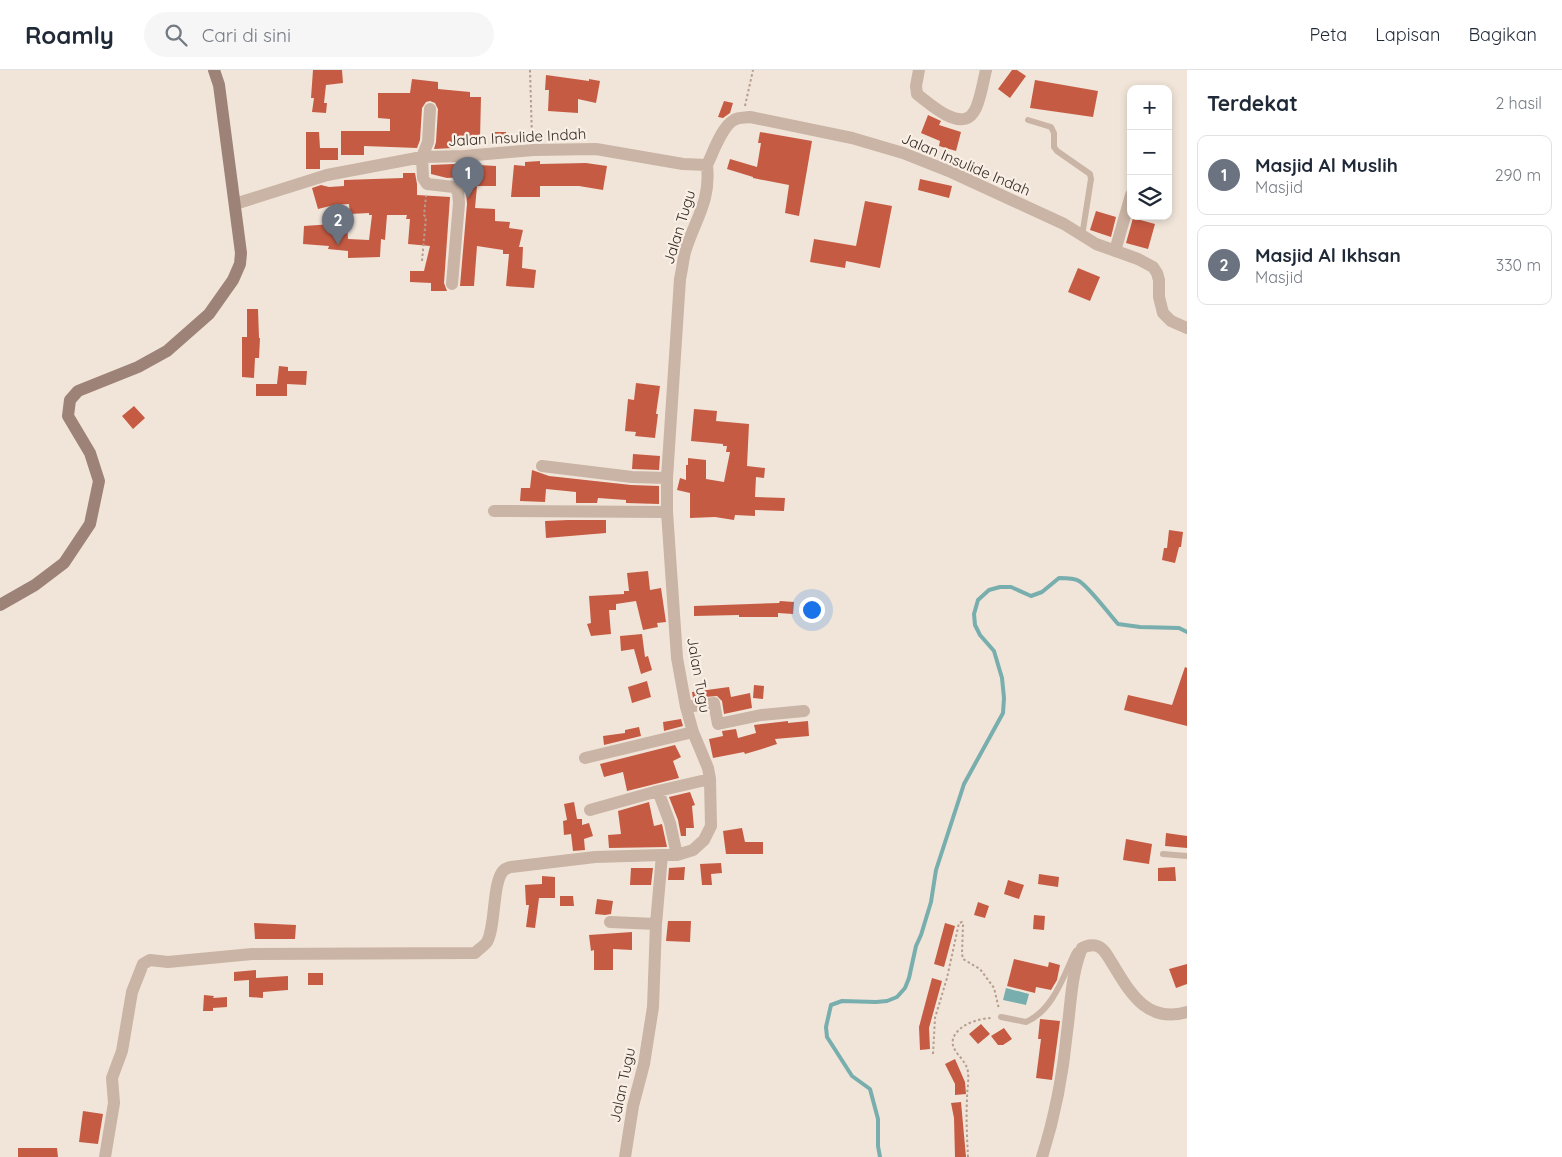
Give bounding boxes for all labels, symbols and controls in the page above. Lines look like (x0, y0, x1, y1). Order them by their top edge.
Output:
search box (144, 12, 494, 57)
text: Roamly (25, 20, 114, 50)
icon: search (162, 21, 190, 49)
text: Cari di sini (202, 23, 291, 47)
text: Peta (1310, 23, 1347, 46)
text: Lapisan (1375, 23, 1440, 46)
text: Bagikan (1468, 23, 1537, 46)
map controls (1127, 85, 1172, 220)
button: + (1127, 85, 1172, 130)
text: Terdekat (1207, 90, 1298, 116)
text: 2 hasil (1495, 93, 1542, 113)
street label: Jalan Insulide Indah (447, 124, 587, 150)
street label: Jalan Insulide Indah (899, 128, 1033, 200)
button: − (1127, 130, 1172, 175)
text: Masjid Al Muslih (1255, 153, 1398, 177)
pin: 1 (452, 157, 484, 198)
text: 1 (1221, 165, 1227, 185)
text: 290 m (1495, 165, 1541, 185)
button: layers (1127, 175, 1172, 220)
text: Masjid (1255, 177, 1303, 197)
street label: Jalan Tugu (659, 188, 699, 266)
pin: 2 (322, 204, 354, 245)
text: Masjid Al Ikhsan (1255, 243, 1401, 267)
text: 2 (1219, 255, 1229, 275)
text: 330 m (1496, 255, 1541, 275)
text: Masjid (1255, 267, 1303, 287)
your location (799, 597, 825, 623)
street label: Jalan Tugu (683, 636, 715, 714)
street label: Jalan Tugu (605, 1046, 639, 1124)

